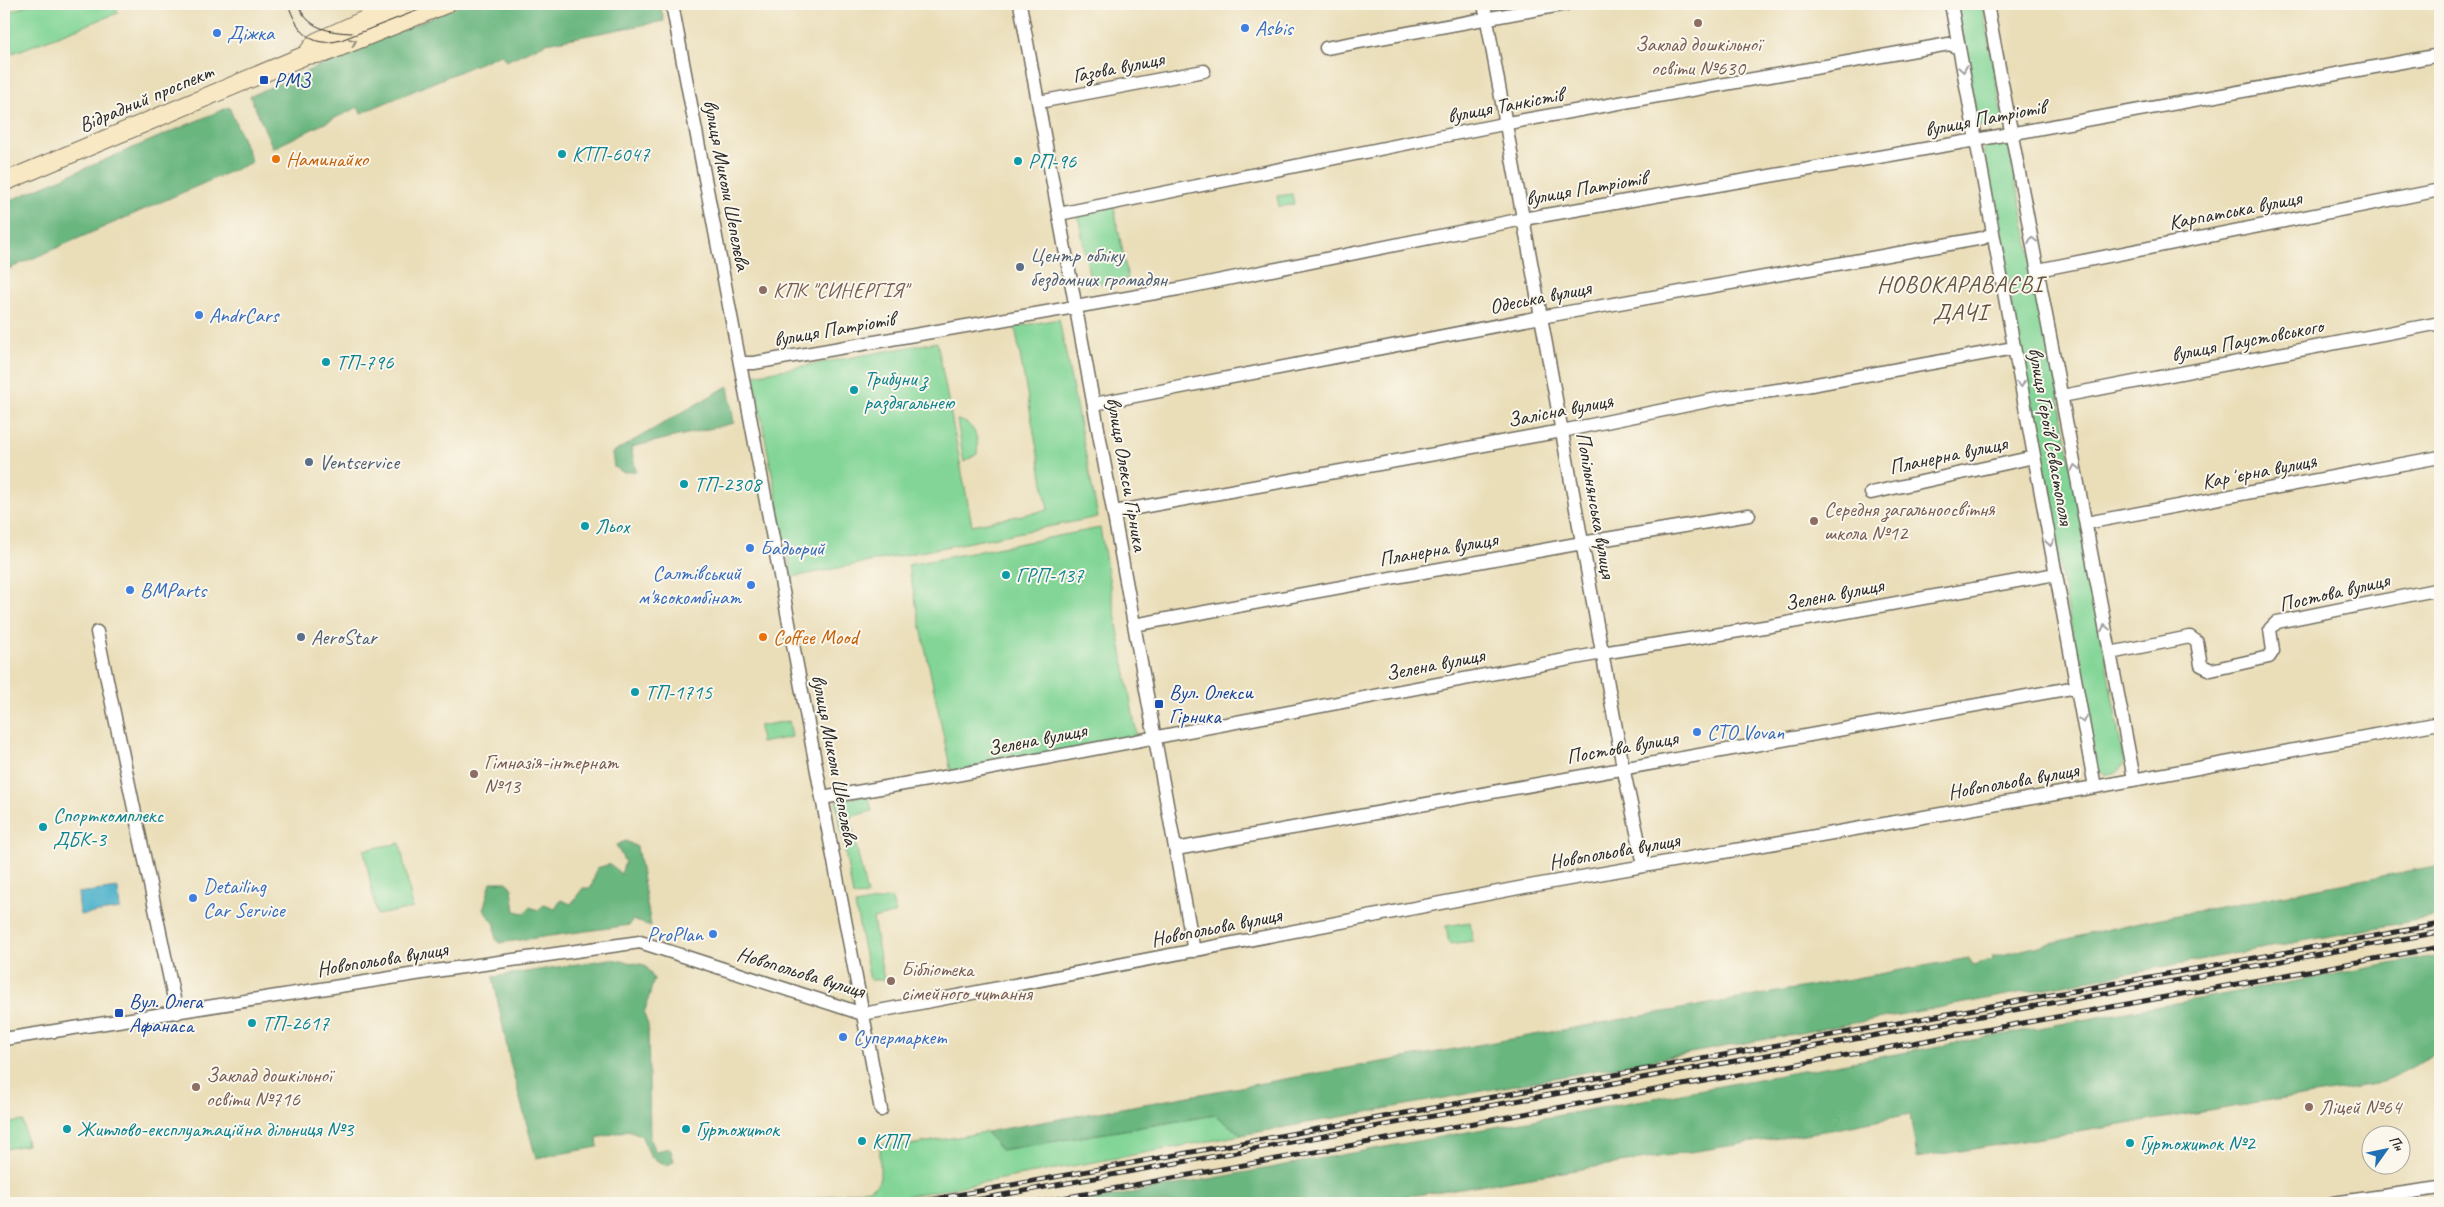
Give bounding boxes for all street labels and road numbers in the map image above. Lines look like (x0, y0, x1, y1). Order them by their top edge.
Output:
street label: Газова вулиця (1070, 45, 1168, 90)
street label: Відрадний проспект (75, 57, 218, 138)
street label: вулиця Танкістів (1445, 80, 1570, 129)
street label: вулиця Патріотів (1922, 93, 2052, 142)
street label: вулиця Миколи Шепелєва (698, 97, 757, 274)
street label: вулиця Патріотів (1523, 164, 1653, 211)
street label: Карпатська вулиця (2166, 184, 2305, 236)
street label: Одеська вулиця (1487, 274, 1594, 320)
street label: вулиця Патріотів (771, 305, 901, 352)
street label: вулиця Паустовського (2169, 312, 2328, 367)
street label: вулиця Героїв Севастополя (2023, 345, 2080, 528)
street label: Залісна вулиця (1505, 387, 1616, 433)
street label: вулиця Олекси Гірника (1101, 395, 1154, 555)
street label: Планерна вулиця (1887, 429, 2011, 480)
street label: Попільнянська вулиця (1570, 430, 1622, 581)
street label: Карʼєрна вулиця (2200, 447, 2320, 495)
street label: Планерна вулиця (1377, 525, 1501, 572)
street label: Постова вулиця (2276, 566, 2393, 617)
street label: Зелена вулиця (1783, 571, 1887, 616)
street label: Зелена вулиця (1384, 641, 1488, 686)
street label: вулиця Миколи Шепелєва (806, 672, 865, 849)
street label: Зелена вулиця (986, 716, 1090, 761)
street label: Постова вулиця (1564, 724, 1681, 770)
street label: Новопольова вулиця (1946, 756, 2082, 805)
street label: Новопольова вулиця (1547, 826, 1683, 875)
street label: Новопольова вулиця (1149, 901, 1285, 952)
street label: Новопольова вулиця (315, 936, 451, 982)
street label: Новопольова вулиця (734, 940, 869, 1004)

